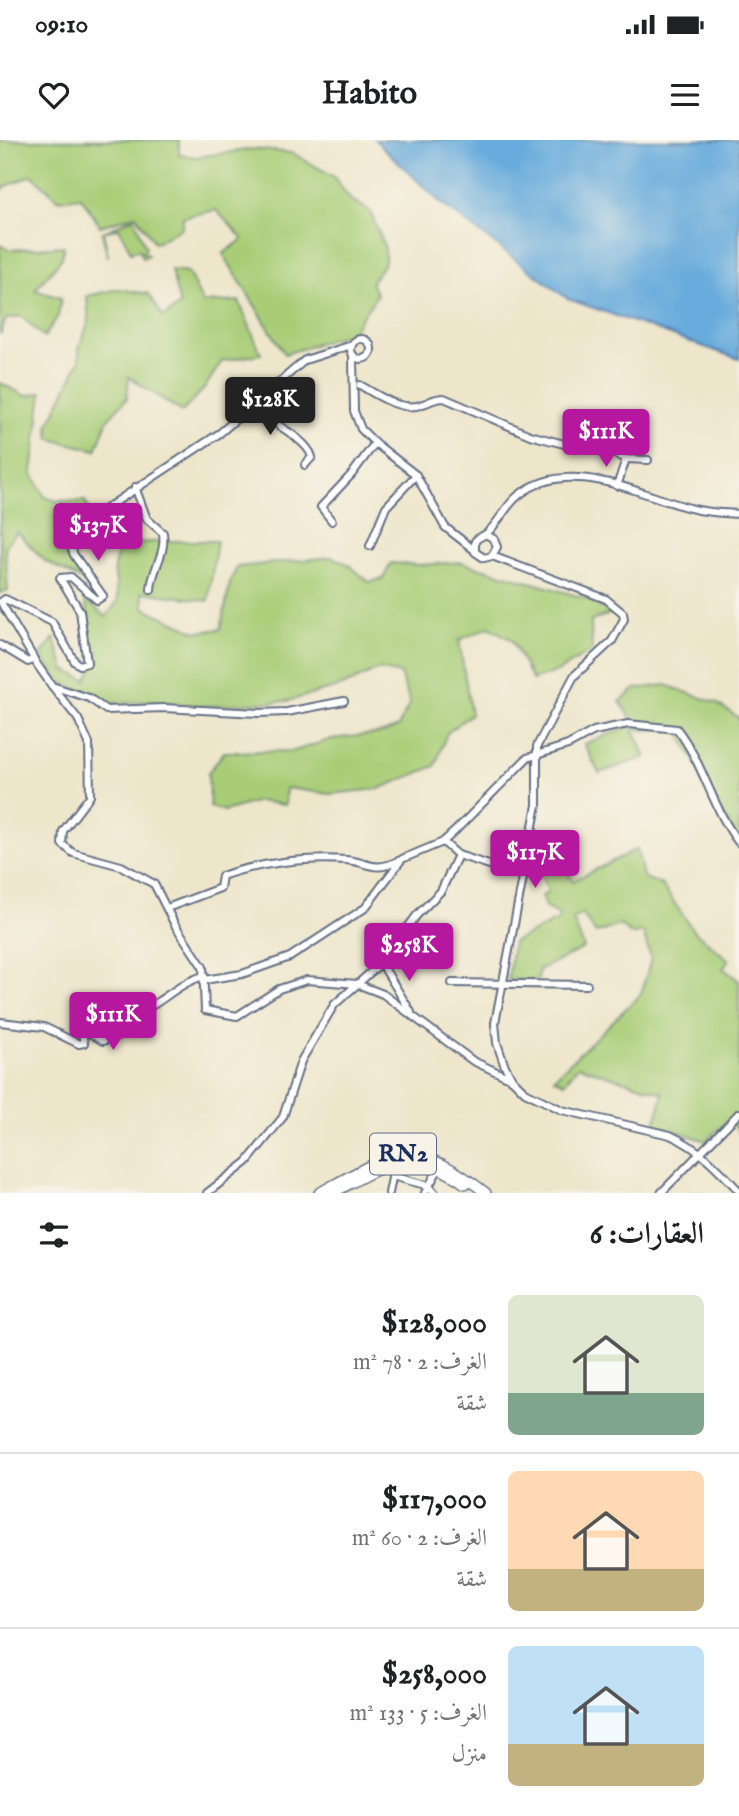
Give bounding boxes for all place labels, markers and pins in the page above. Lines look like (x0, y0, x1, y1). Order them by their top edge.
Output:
pin: $128K (221, 378, 319, 437)
pin: $111K (557, 410, 655, 469)
pin: $137K (49, 504, 147, 563)
pin: $117K (486, 830, 584, 890)
pin: $258K (360, 924, 458, 983)
pin: $111K (64, 992, 162, 1052)

